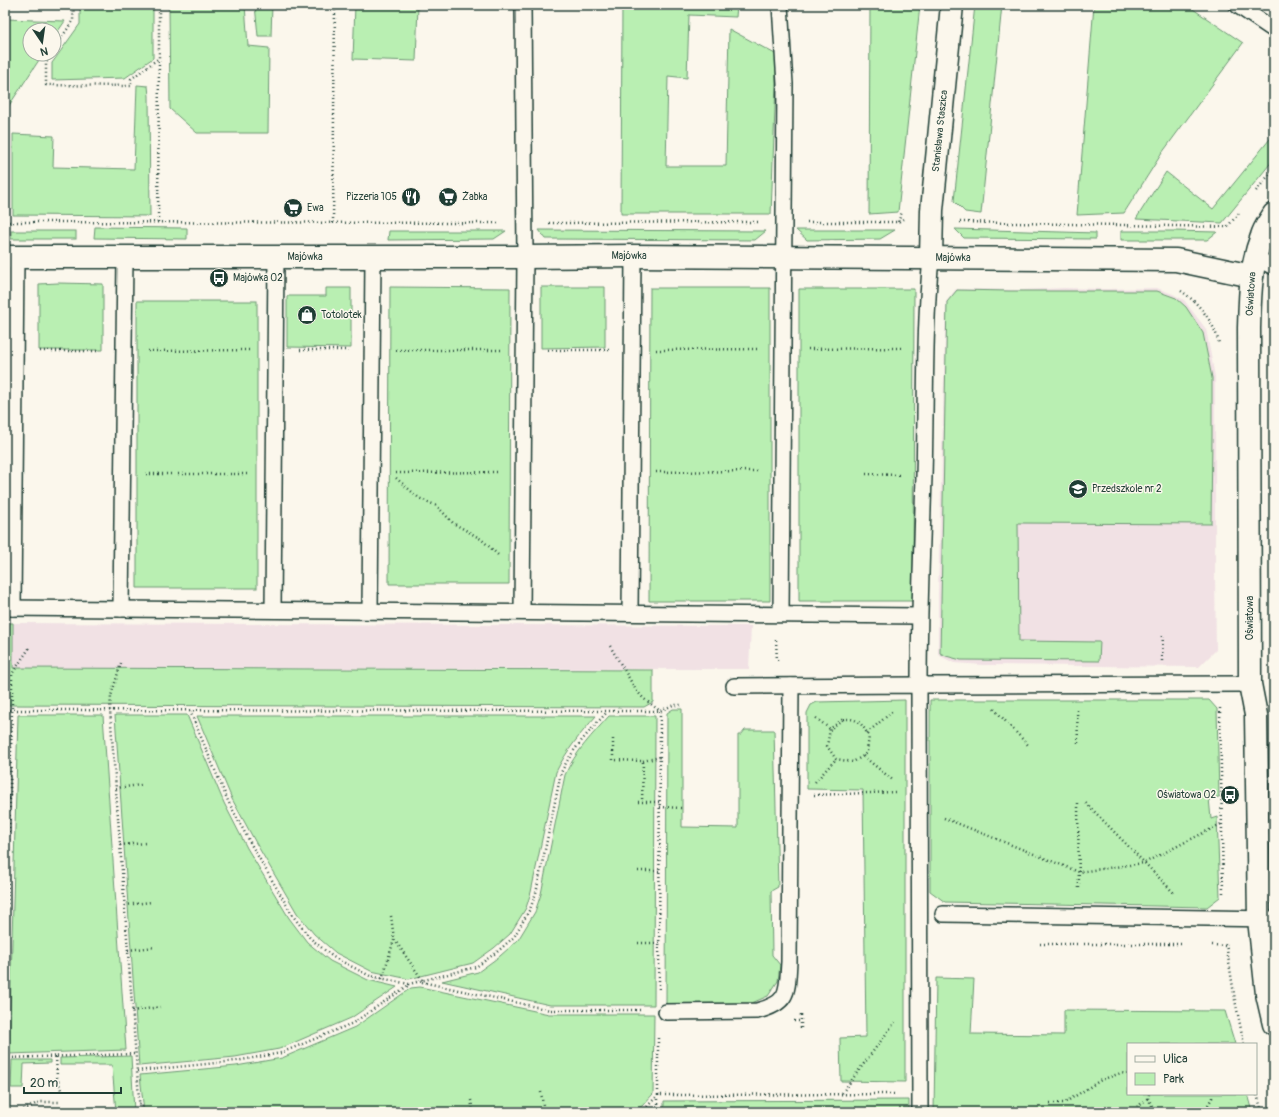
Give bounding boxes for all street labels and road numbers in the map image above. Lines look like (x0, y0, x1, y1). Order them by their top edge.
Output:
street label: Stanisława Staszica (930, 89, 950, 173)
street label: Majówka (611, 250, 647, 262)
street label: Majówka (287, 251, 323, 263)
street label: Majówka (935, 252, 971, 264)
street label: Oświatowa (1243, 271, 1259, 317)
street label: Oświatowa (1244, 595, 1256, 640)

